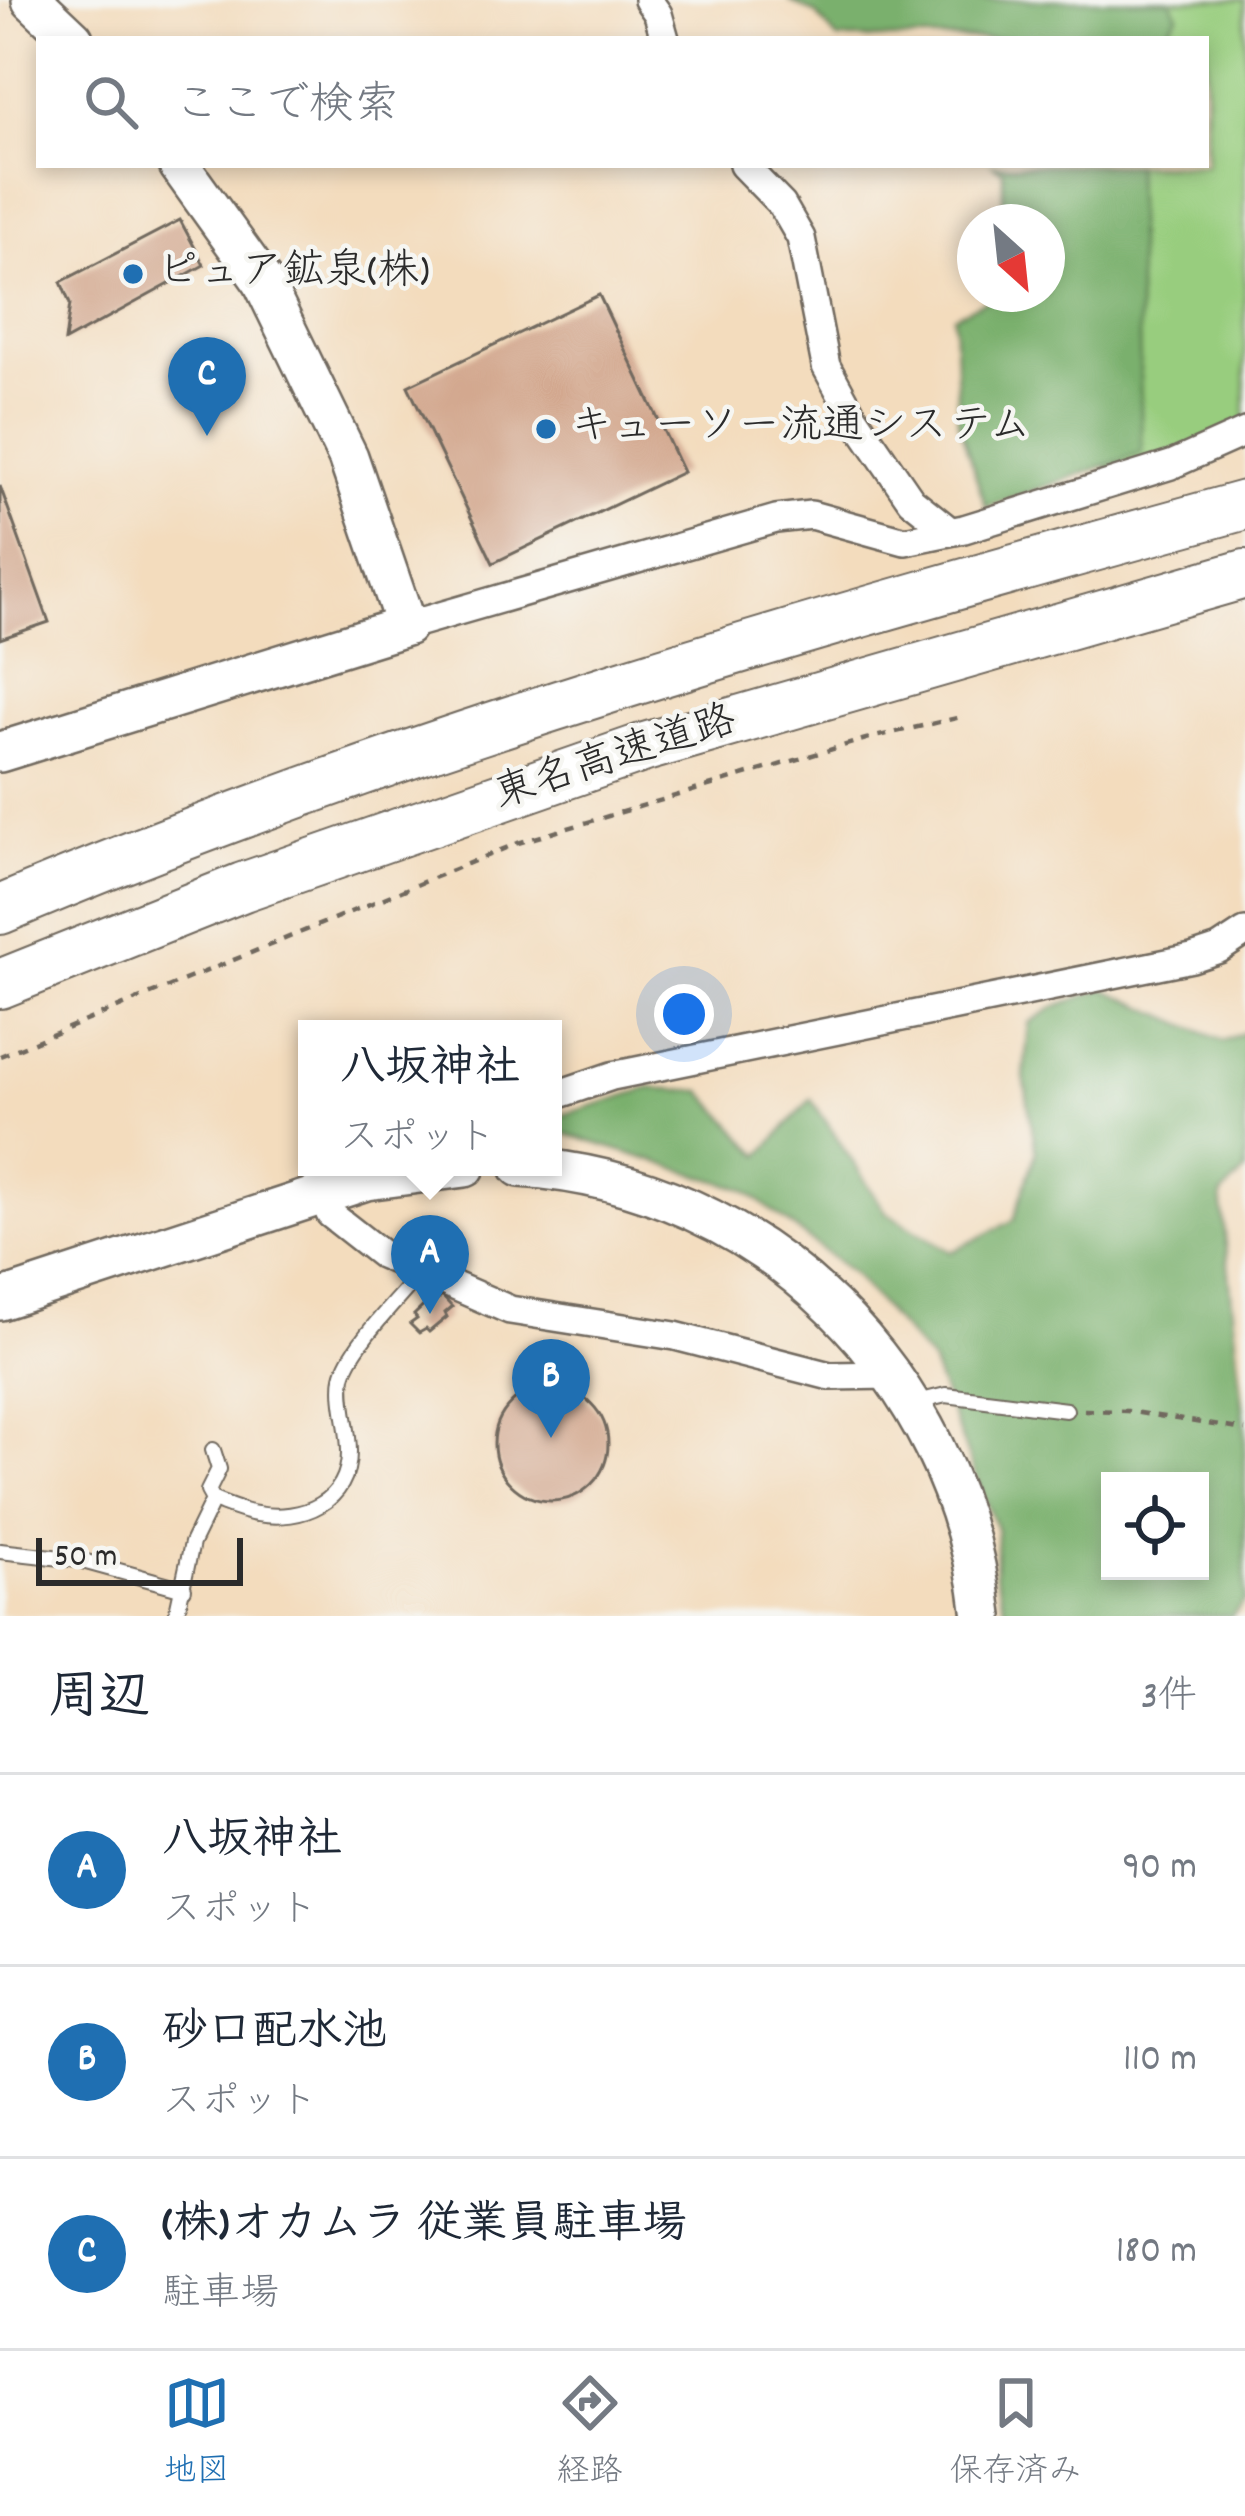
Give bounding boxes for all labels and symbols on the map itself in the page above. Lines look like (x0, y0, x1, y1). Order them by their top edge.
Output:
north arrow (957, 204, 1065, 312)
place label: ピュア鉱泉(株) (157, 244, 430, 304)
marker: ピュア鉱泉(株) (120, 261, 146, 287)
pin: C (168, 337, 246, 436)
place label: キューソー流通システム (570, 399, 1031, 459)
marker: キューソー流通システム (533, 416, 559, 442)
street label: 東名高速道路 (487, 693, 745, 827)
your location (654, 984, 714, 1044)
pin: A (391, 1215, 469, 1314)
pin: B (512, 1339, 590, 1438)
scale bar (36, 1532, 243, 1585)

